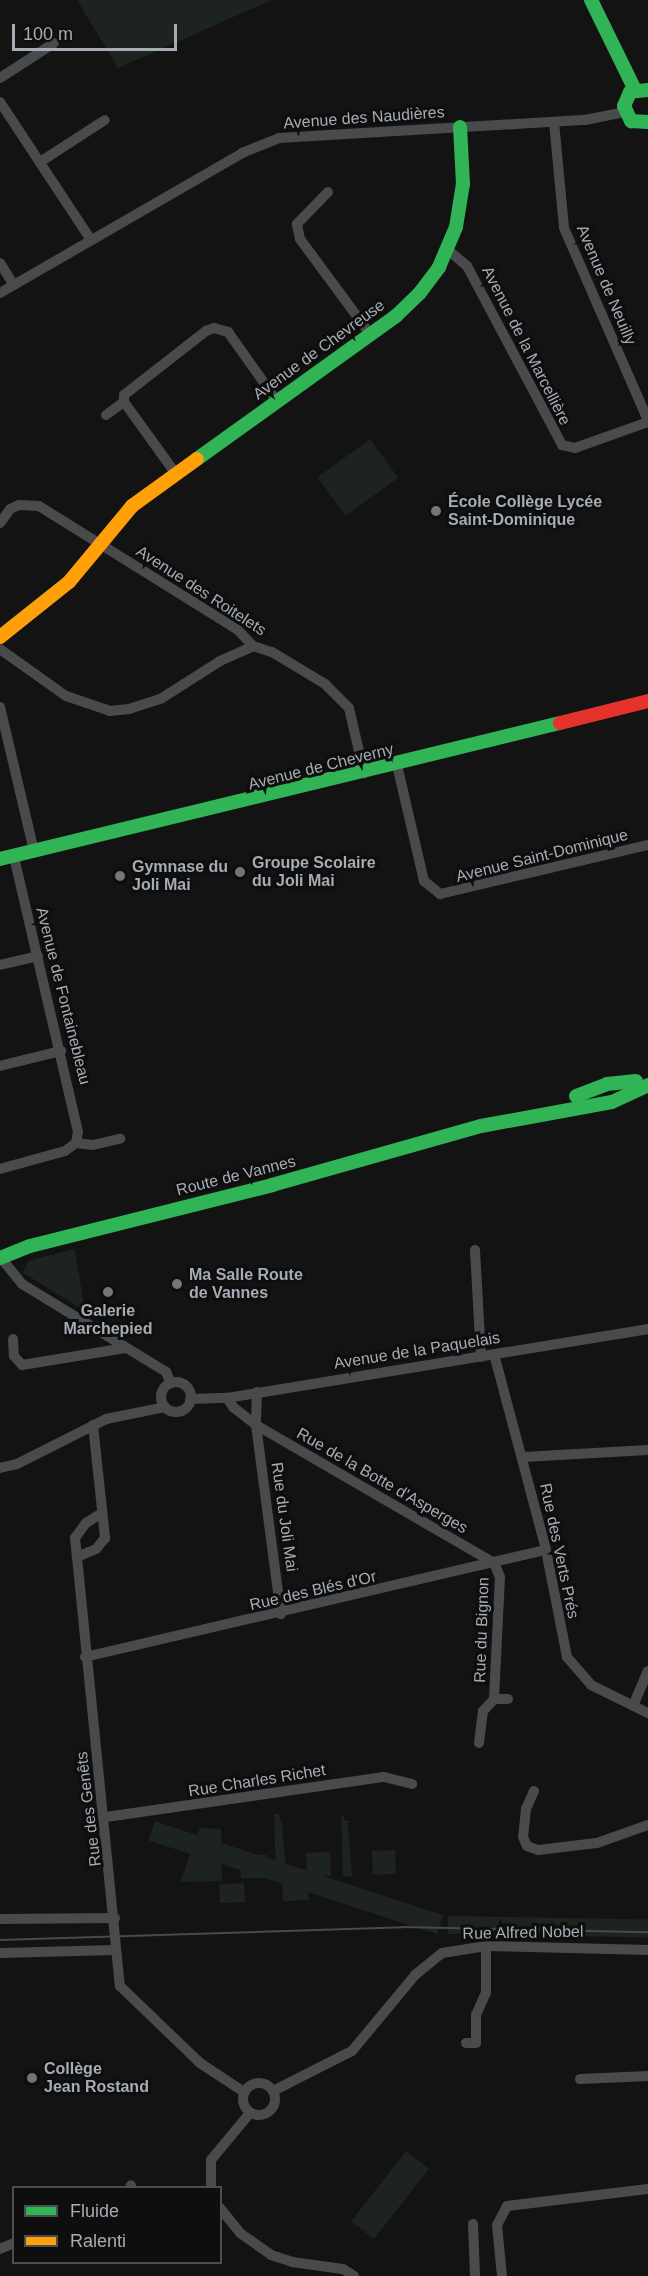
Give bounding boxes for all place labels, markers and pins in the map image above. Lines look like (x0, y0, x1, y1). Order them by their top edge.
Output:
place label: École Collège Lycée Saint-Dominique (448, 492, 602, 530)
marker: École Collège Lycée Saint-Dominique (429, 504, 443, 518)
place label: Groupe Scolaire du Joli Mai (252, 853, 376, 891)
place label: Gymnase du Joli Mai (132, 857, 228, 895)
marker: Groupe Scolaire du Joli Mai (233, 865, 247, 879)
marker: Gymnase du Joli Mai (113, 869, 127, 883)
place label: Ma Salle Route de Vannes (189, 1265, 303, 1303)
marker: Ma Salle Route de Vannes (170, 1277, 184, 1291)
marker: Galerie Marchepied (101, 1285, 115, 1299)
place label: Galerie Marchepied (64, 1301, 152, 1339)
place label: Collège Jean Rostand (44, 2059, 149, 2097)
marker: Collège Jean Rostand (25, 2071, 39, 2085)

